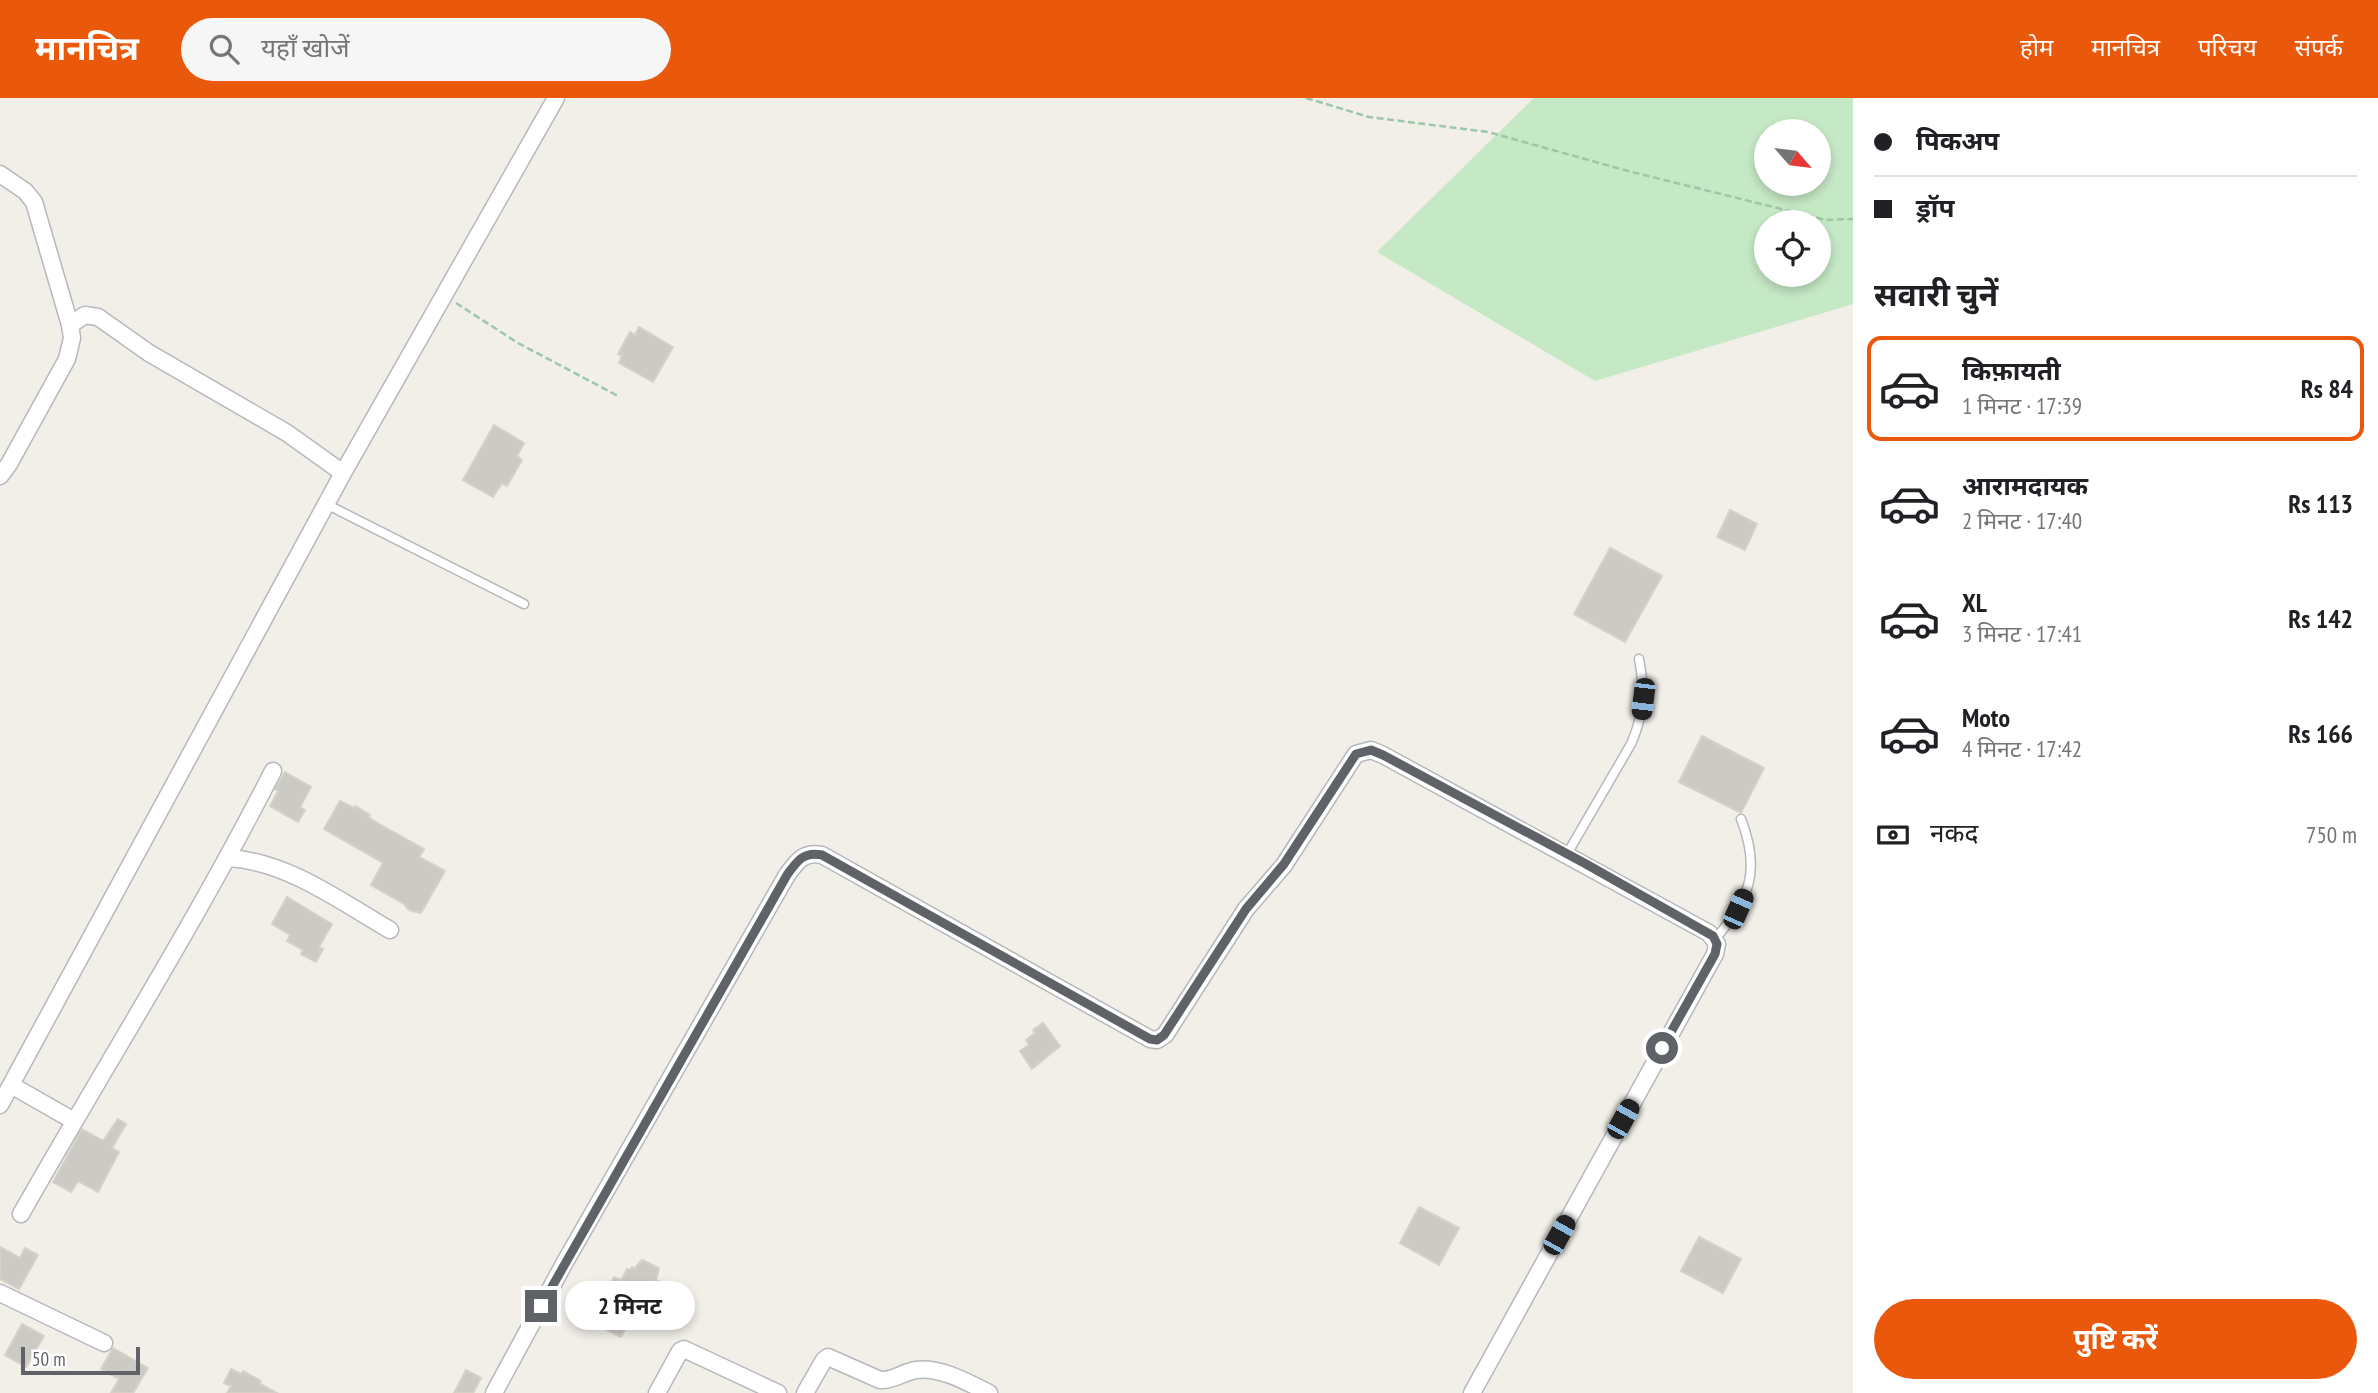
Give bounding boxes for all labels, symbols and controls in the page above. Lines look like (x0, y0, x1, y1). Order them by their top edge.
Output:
search box (181, 18, 671, 81)
text: मानचित्र (35, 26, 139, 69)
icon: search (205, 30, 243, 68)
text: यहाँ खोजें (261, 31, 349, 64)
text: होम (2020, 32, 2053, 63)
text: मानचित्र (2091, 32, 2160, 63)
text: परिचय (2198, 32, 2257, 63)
text: संपर्क (2295, 32, 2343, 63)
north arrow (1754, 119, 1830, 196)
map controls (1754, 119, 1831, 287)
text: पिकअप (1916, 124, 1999, 157)
text: ड्रॉप (1916, 191, 1954, 224)
button: locate (1754, 210, 1831, 287)
text: सवारी चुनें (1874, 273, 1998, 315)
text: किफ़ायती (1962, 354, 2061, 387)
icon: car (1878, 357, 1941, 420)
text: Rs 84 (2301, 372, 2353, 405)
text: 1 मिनट · 17:39 (1962, 391, 2082, 420)
text: आरामदायक (1962, 469, 2088, 502)
icon: car (1878, 472, 1941, 535)
text: Rs 113 (2288, 487, 2353, 520)
text: 2 मिनट · 17:40 (1962, 506, 2082, 535)
text: XL (1962, 586, 1987, 619)
icon: car (1878, 587, 1941, 650)
text: Rs 142 (2288, 602, 2353, 635)
text: 3 मिनट · 17:41 (1962, 619, 2082, 648)
car (1631, 677, 1656, 721)
text: Moto (1962, 701, 2010, 734)
icon: car (1878, 702, 1941, 765)
text: Rs 166 (2288, 717, 2353, 750)
text: 4 मिनट · 17:42 (1962, 734, 2082, 763)
icon: cash (1874, 816, 1912, 854)
text: नकद (1930, 816, 1978, 849)
text: 750 m (2306, 820, 2357, 849)
car (1720, 886, 1757, 932)
route start (1646, 1032, 1678, 1064)
car (1604, 1096, 1643, 1142)
car (1540, 1212, 1579, 1258)
callout: 2 मिनट (566, 1282, 695, 1330)
route end (525, 1290, 557, 1322)
text: 2 मिनट (598, 1291, 662, 1320)
button: पुष्टि करें (1874, 1299, 2357, 1379)
scale bar (21, 1344, 140, 1376)
text: 50 m (32, 1347, 66, 1371)

